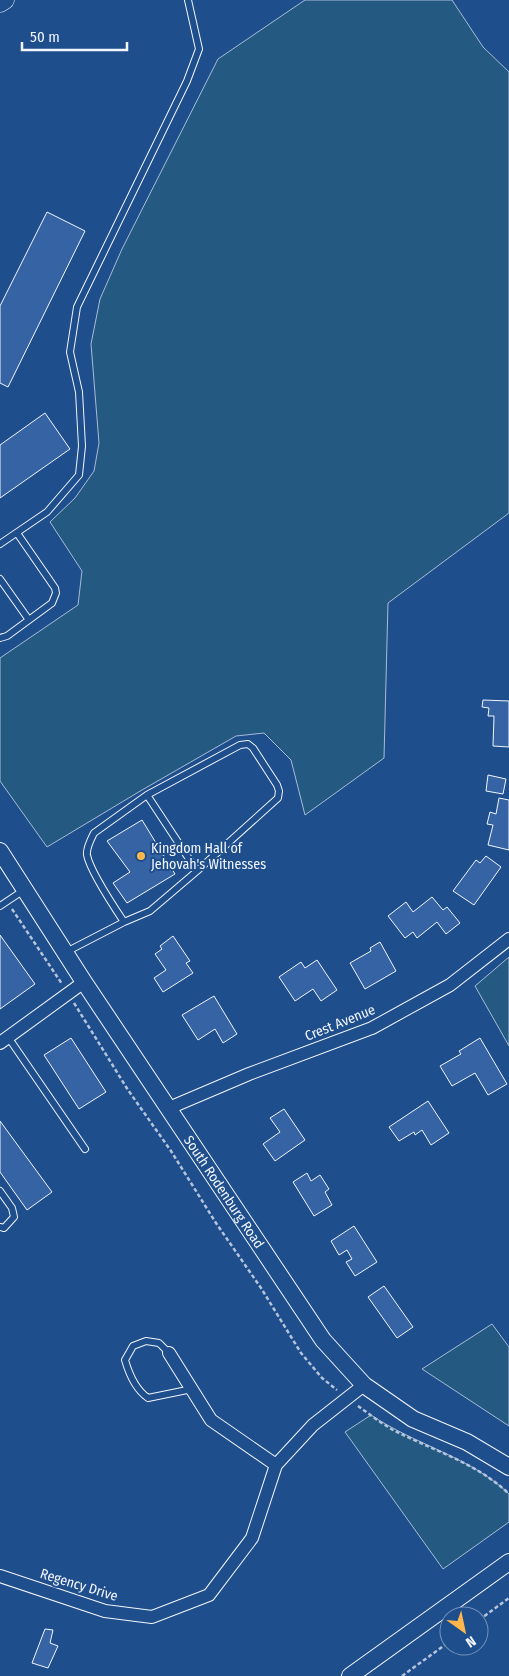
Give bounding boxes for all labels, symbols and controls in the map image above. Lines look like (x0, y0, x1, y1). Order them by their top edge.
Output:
scale bar (22, 20, 128, 52)
text: 50 m (30, 28, 60, 46)
place label: Kingdom Hall of Jehovah's Witnesses (151, 840, 266, 873)
marker: Kingdom Hall of Jehovah's Witnesses (135, 850, 147, 862)
street label: Crest Avenue (302, 1001, 378, 1045)
street label: South Rodenburg Road (180, 1132, 268, 1252)
street label: Regency Drive (38, 1565, 120, 1605)
north arrow (439, 1606, 489, 1656)
text: N (463, 1632, 479, 1651)

